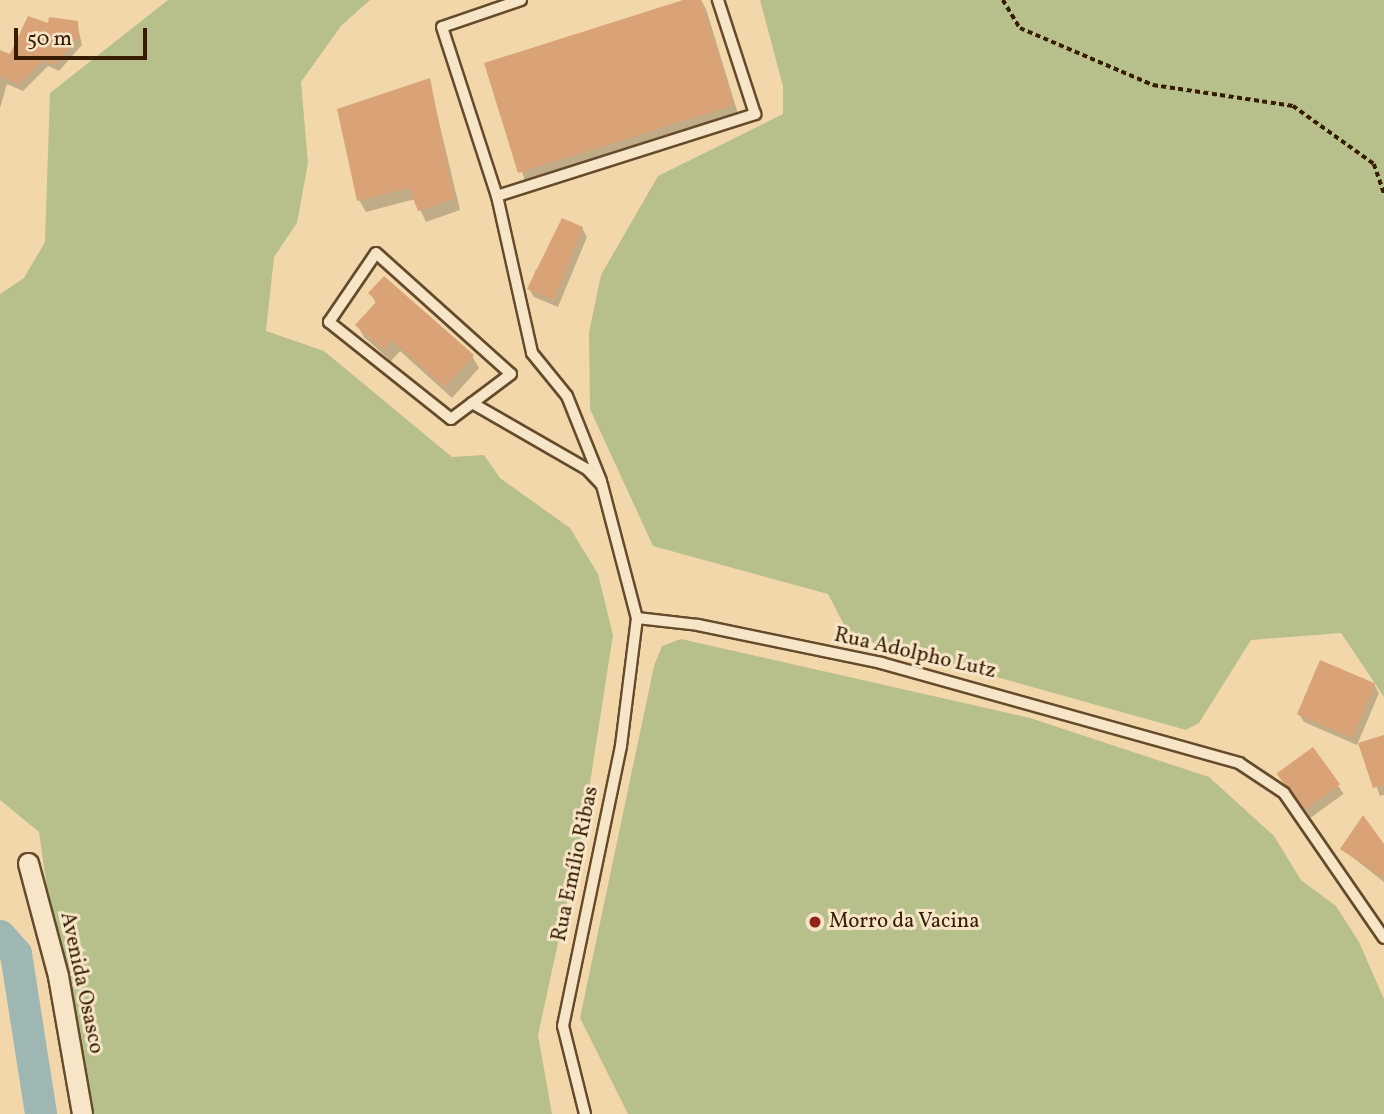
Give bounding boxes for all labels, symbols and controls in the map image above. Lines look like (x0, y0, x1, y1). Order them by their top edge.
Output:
scale bar (18, 14, 150, 58)
text: 50 m (27, 25, 72, 54)
street label: Rua Adolpho Lutz (832, 623, 998, 685)
street label: Rua Emílio Ribas (547, 784, 605, 944)
place label: Morro da Vacina (829, 909, 980, 935)
street label: Avenida Osasco (54, 910, 108, 1056)
marker: Morro da Vacina (807, 914, 823, 930)

